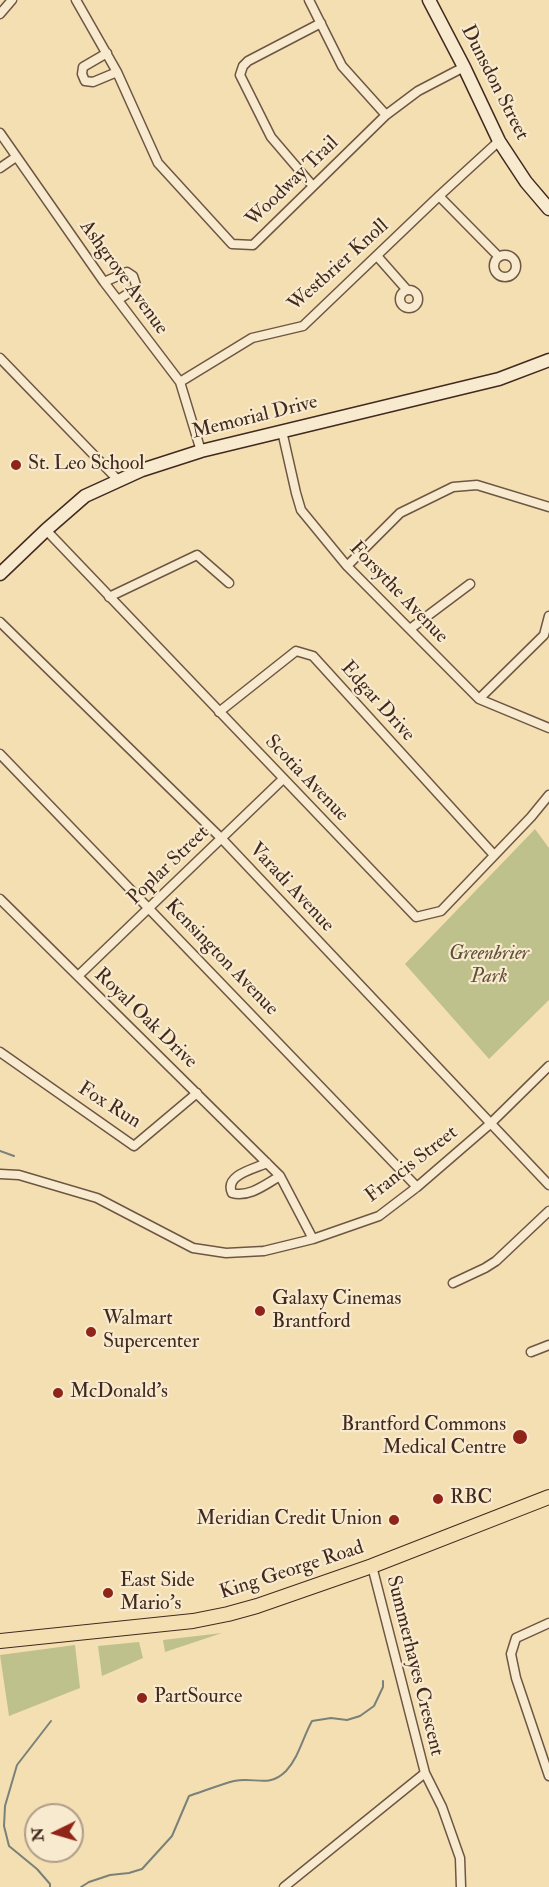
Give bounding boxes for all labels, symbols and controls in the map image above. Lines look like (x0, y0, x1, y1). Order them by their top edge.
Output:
street label: Dunsdon Street (455, 21, 533, 145)
street label: Woodway Trail (242, 132, 344, 232)
street label: Westbrier Knoll (284, 215, 394, 317)
street label: Ashgrove Avenue (73, 216, 173, 340)
street label: Memorial Drive (190, 391, 320, 445)
place label: St. Leo School (28, 453, 144, 477)
marker: St. Leo School (9, 458, 23, 472)
street label: Forsythe Avenue (343, 537, 453, 649)
street label: Edgar Drive (335, 657, 419, 747)
street label: Scotia Avenue (259, 731, 353, 827)
street label: Poplar Street (123, 821, 215, 911)
street label: Varadi Avenue (243, 838, 339, 938)
street label: Kensington Avenue (159, 895, 283, 1021)
park label: Greenbrier Park (449, 943, 529, 990)
street label: Royal Oak Drive (88, 964, 202, 1074)
street label: Fox Run (73, 1077, 145, 1135)
street label: Francis Street (361, 1121, 463, 1209)
place label: Galaxy Cinemas Brantford (272, 1288, 401, 1335)
marker: Galaxy Cinemas Brantford (253, 1304, 267, 1318)
place label: Walmart Supercenter (103, 1308, 199, 1355)
marker: Walmart Supercenter (84, 1325, 98, 1339)
place label: McDonald's (70, 1381, 168, 1405)
marker: McDonald's (51, 1386, 65, 1400)
place label: Brantford Commons Medical Centre (341, 1414, 506, 1461)
marker: Brantford Commons Medical Centre (511, 1428, 529, 1446)
place label: RBC (450, 1487, 492, 1511)
marker: RBC (431, 1492, 445, 1506)
place label: Meridian Credit Union (196, 1508, 382, 1532)
marker: Meridian Credit Union (387, 1513, 401, 1527)
street label: King George Road (217, 1536, 367, 1606)
place label: East Side Mario's (120, 1570, 195, 1617)
street label: Summerhayes Crescent (380, 1573, 448, 1759)
marker: East Side Mario's (101, 1586, 115, 1600)
place label: PartSource (154, 1686, 242, 1710)
marker: PartSource (135, 1691, 149, 1705)
north arrow (24, 1803, 84, 1863)
text: N (27, 1826, 49, 1842)

